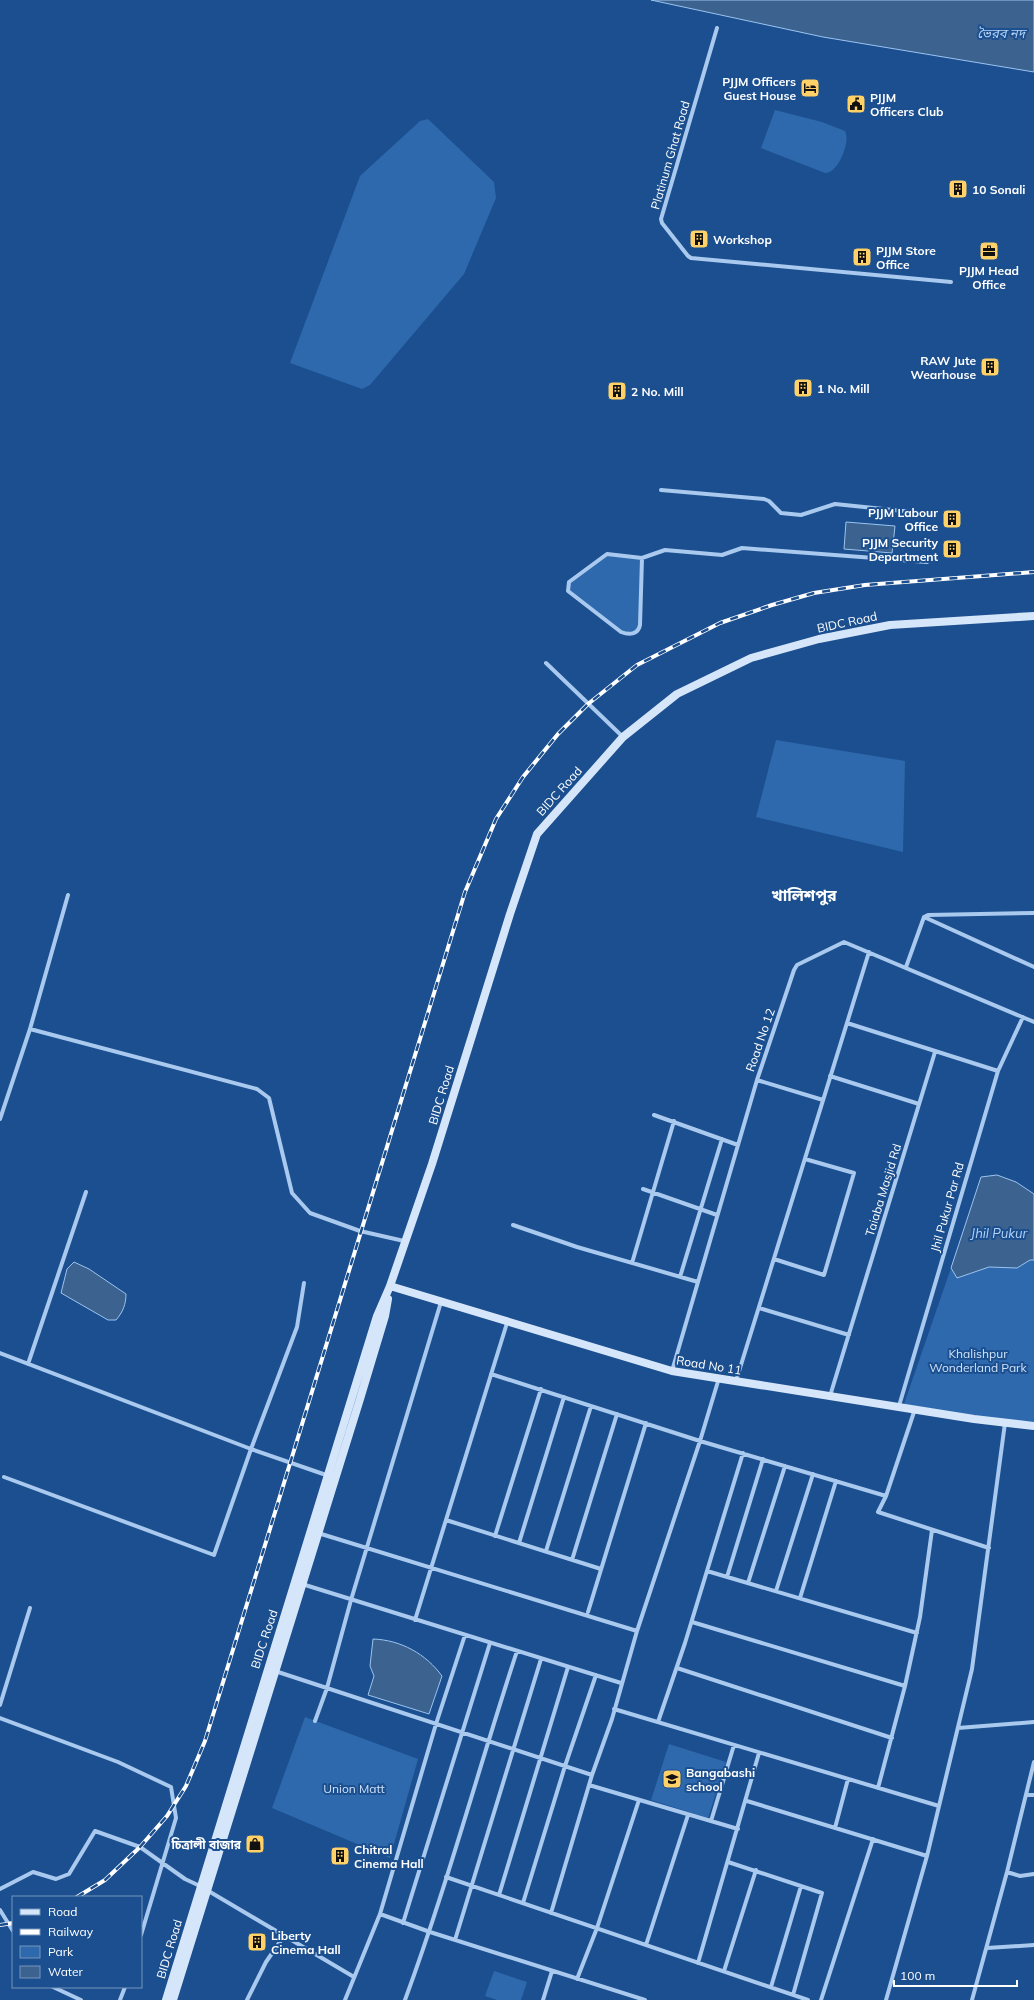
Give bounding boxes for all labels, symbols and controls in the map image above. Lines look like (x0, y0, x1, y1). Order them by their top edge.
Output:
water label: ভৈরব নদ (977, 25, 1028, 41)
place label: PJJM Officers Guest House (722, 74, 796, 103)
hotel icon: PJJM Officers Guest House (799, 77, 821, 99)
place label: PJJM Officers Club (870, 90, 944, 119)
public building icon: PJJM Officers Club (845, 93, 867, 115)
street label: Platinum Ghat Road (647, 99, 693, 211)
building icon: 10 Sonali (947, 178, 969, 200)
place label: 10 Sonali (972, 182, 1025, 197)
building icon: Workshop (688, 228, 710, 250)
place label: Workshop (713, 232, 772, 247)
office icon: PJJM Head Office (978, 240, 1000, 262)
place label: PJJM Store Office (876, 243, 936, 272)
building icon: PJJM Store Office (851, 246, 873, 268)
place label: PJJM Head Office (959, 263, 1019, 292)
place label: RAW Jute Wearhouse (910, 353, 976, 382)
building icon: RAW Jute Wearhouse (979, 356, 1001, 378)
building icon: 1 No. Mill (792, 377, 814, 399)
building icon: 2 No. Mill (606, 380, 628, 402)
place label: 1 No. Mill (817, 381, 870, 396)
place label: 2 No. Mill (631, 384, 684, 399)
place label: PJJM Labour Office (868, 505, 938, 534)
building icon: PJJM Labour Office (941, 508, 963, 530)
place label: PJJM Security Department (862, 535, 938, 564)
building icon: PJJM Security Department (941, 538, 963, 560)
street label: BIDC Road (816, 608, 878, 636)
street label: BIDC Road (533, 763, 585, 819)
district label: খালিশপুর (771, 885, 837, 906)
street label: Road No 12 (742, 1006, 778, 1074)
street label: BIDC Road (425, 1064, 457, 1126)
street label: Taiaba Masjid Rd (862, 1142, 904, 1238)
street label: Jhil Pukur Par Rd (927, 1160, 967, 1254)
water label: Jhil Pukur (970, 1225, 1028, 1241)
park label: Khalishpur Wonderland Park (929, 1346, 1027, 1375)
street label: Road No 11 (675, 1352, 743, 1378)
street label: BIDC Road (247, 1608, 281, 1670)
place label: Bangabashi school (686, 1765, 755, 1794)
school or university icon: Bangabashi school (661, 1768, 683, 1790)
park label: Union Matt (323, 1781, 385, 1796)
shop icon: চিত্রালী বাজার (244, 1833, 266, 1855)
place label: চিত্রালী বাজার (170, 1837, 242, 1852)
place label: Chitral Cinema Hall (354, 1842, 424, 1871)
building icon: Chitral Cinema Hall (329, 1845, 351, 1867)
legend (12, 1896, 142, 1988)
text: Road (48, 1904, 77, 1919)
street label: BIDC Road (153, 1918, 185, 1980)
text: Railway (48, 1924, 94, 1939)
place label: Liberty Cinema Hall (271, 1928, 341, 1957)
building icon: Liberty Cinema Hall (246, 1931, 268, 1953)
text: Park (48, 1944, 74, 1959)
scale bar (894, 1962, 1017, 1988)
text: Water (48, 1964, 84, 1979)
text: 100 m (900, 1968, 935, 1983)

